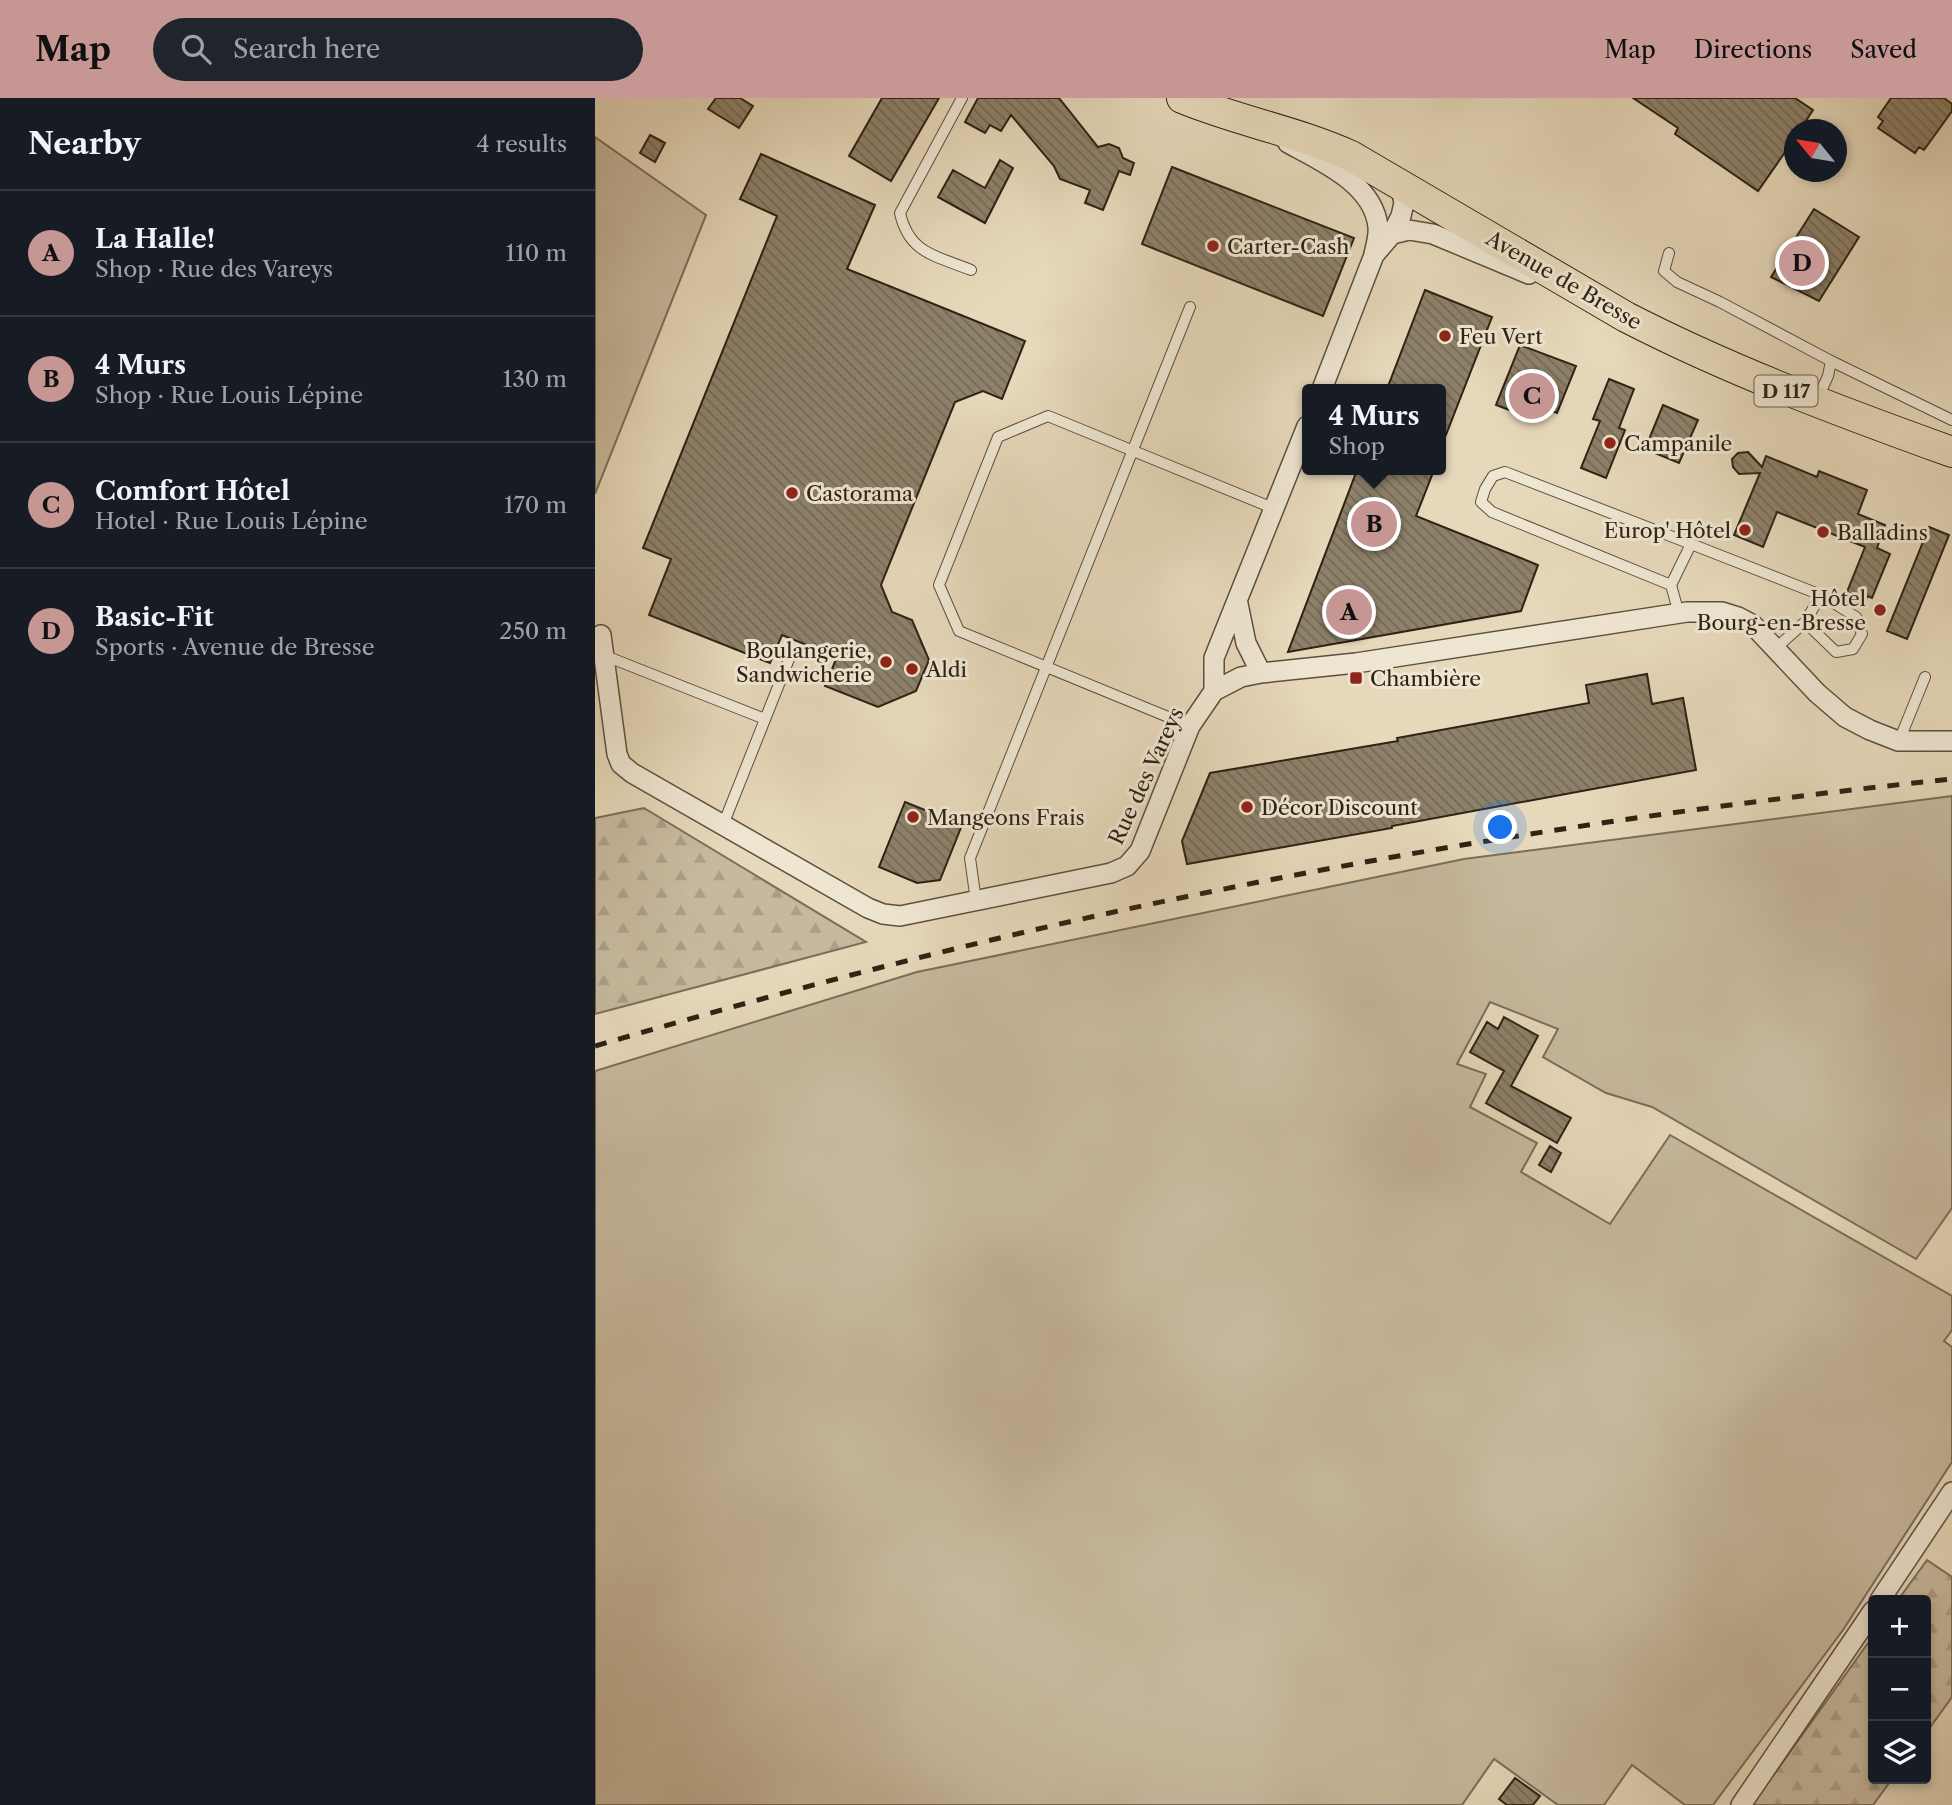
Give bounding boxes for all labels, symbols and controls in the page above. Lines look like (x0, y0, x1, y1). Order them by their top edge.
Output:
search box (153, 18, 643, 81)
text: Map (35, 29, 111, 70)
icon: search (177, 30, 215, 68)
text: Search here (233, 33, 380, 65)
text: Map (1604, 35, 1656, 64)
text: Directions (1694, 35, 1812, 64)
text: Saved (1850, 35, 1917, 64)
north arrow (1784, 119, 1847, 182)
text: Nearby (28, 125, 141, 162)
text: 4 results (476, 130, 567, 158)
text: La Halle! (95, 223, 215, 255)
street label: Avenue de Bresse (1481, 225, 1646, 335)
place label: Carter-Cash (1227, 234, 1349, 259)
pin: D (1779, 237, 1825, 289)
marker: Carter-Cash (1205, 238, 1221, 254)
text: A (42, 239, 60, 267)
text: 110 m (506, 239, 567, 267)
text: Shop · Rue des Vareys (95, 255, 333, 283)
place label: Feu Vert (1459, 324, 1543, 349)
marker: Feu Vert (1437, 328, 1453, 344)
text: 4 Murs (95, 349, 186, 381)
text: B (42, 365, 60, 393)
text: 130 m (503, 365, 567, 393)
pin: C (1509, 370, 1555, 422)
road number: D 117 (1755, 376, 1817, 406)
text: Shop · Rue Louis Lépine (95, 381, 363, 409)
popup (1302, 384, 1446, 475)
text: 4 Murs (1328, 400, 1420, 432)
place label: Campanile (1624, 431, 1732, 456)
text: Shop (1328, 432, 1385, 460)
marker: Campanile (1602, 435, 1618, 451)
text: Comfort Hôtel (95, 475, 290, 507)
place label: Castorama (806, 481, 914, 506)
marker: Castorama (784, 485, 800, 501)
text: C (42, 491, 60, 519)
text: 170 m (504, 491, 567, 519)
pin: B (1351, 498, 1397, 550)
text: Hotel · Rue Louis Lépine (95, 507, 368, 535)
place label: Europ' Hôtel (1604, 518, 1731, 543)
place label: Balladins (1837, 520, 1928, 545)
marker: Europ' Hôtel (1737, 522, 1753, 538)
marker: Balladins (1815, 524, 1831, 540)
pin: A (1326, 586, 1372, 638)
place label: Hôtel Bourg-en-Bresse (1697, 586, 1866, 635)
text: Basic-Fit (95, 601, 214, 633)
marker: Hôtel Bourg-en-Bresse (1872, 602, 1888, 618)
text: D (41, 617, 61, 645)
text: 250 m (499, 617, 567, 645)
text: Sports · Avenue de Bresse (95, 633, 375, 661)
place label: Boulangerie, Sandwicherie (736, 638, 872, 687)
marker: Boulangerie, Sandwicherie (878, 654, 894, 670)
place label: Aldi (925, 657, 967, 682)
marker: Aldi (904, 661, 920, 677)
place label: Chambière (1370, 666, 1481, 691)
marker: Chambière (1348, 670, 1364, 686)
street label: Rue des Vareys (1103, 703, 1189, 849)
place label: Décor Discount (1261, 795, 1418, 820)
marker: Décor Discount (1239, 799, 1255, 815)
place label: Mangeons Frais (927, 805, 1085, 830)
marker: Mangeons Frais (905, 809, 921, 825)
your location (1483, 810, 1517, 844)
map controls (1868, 1595, 1931, 1784)
button: + (1868, 1595, 1931, 1658)
button: − (1868, 1658, 1931, 1721)
button: layers (1868, 1721, 1931, 1784)

